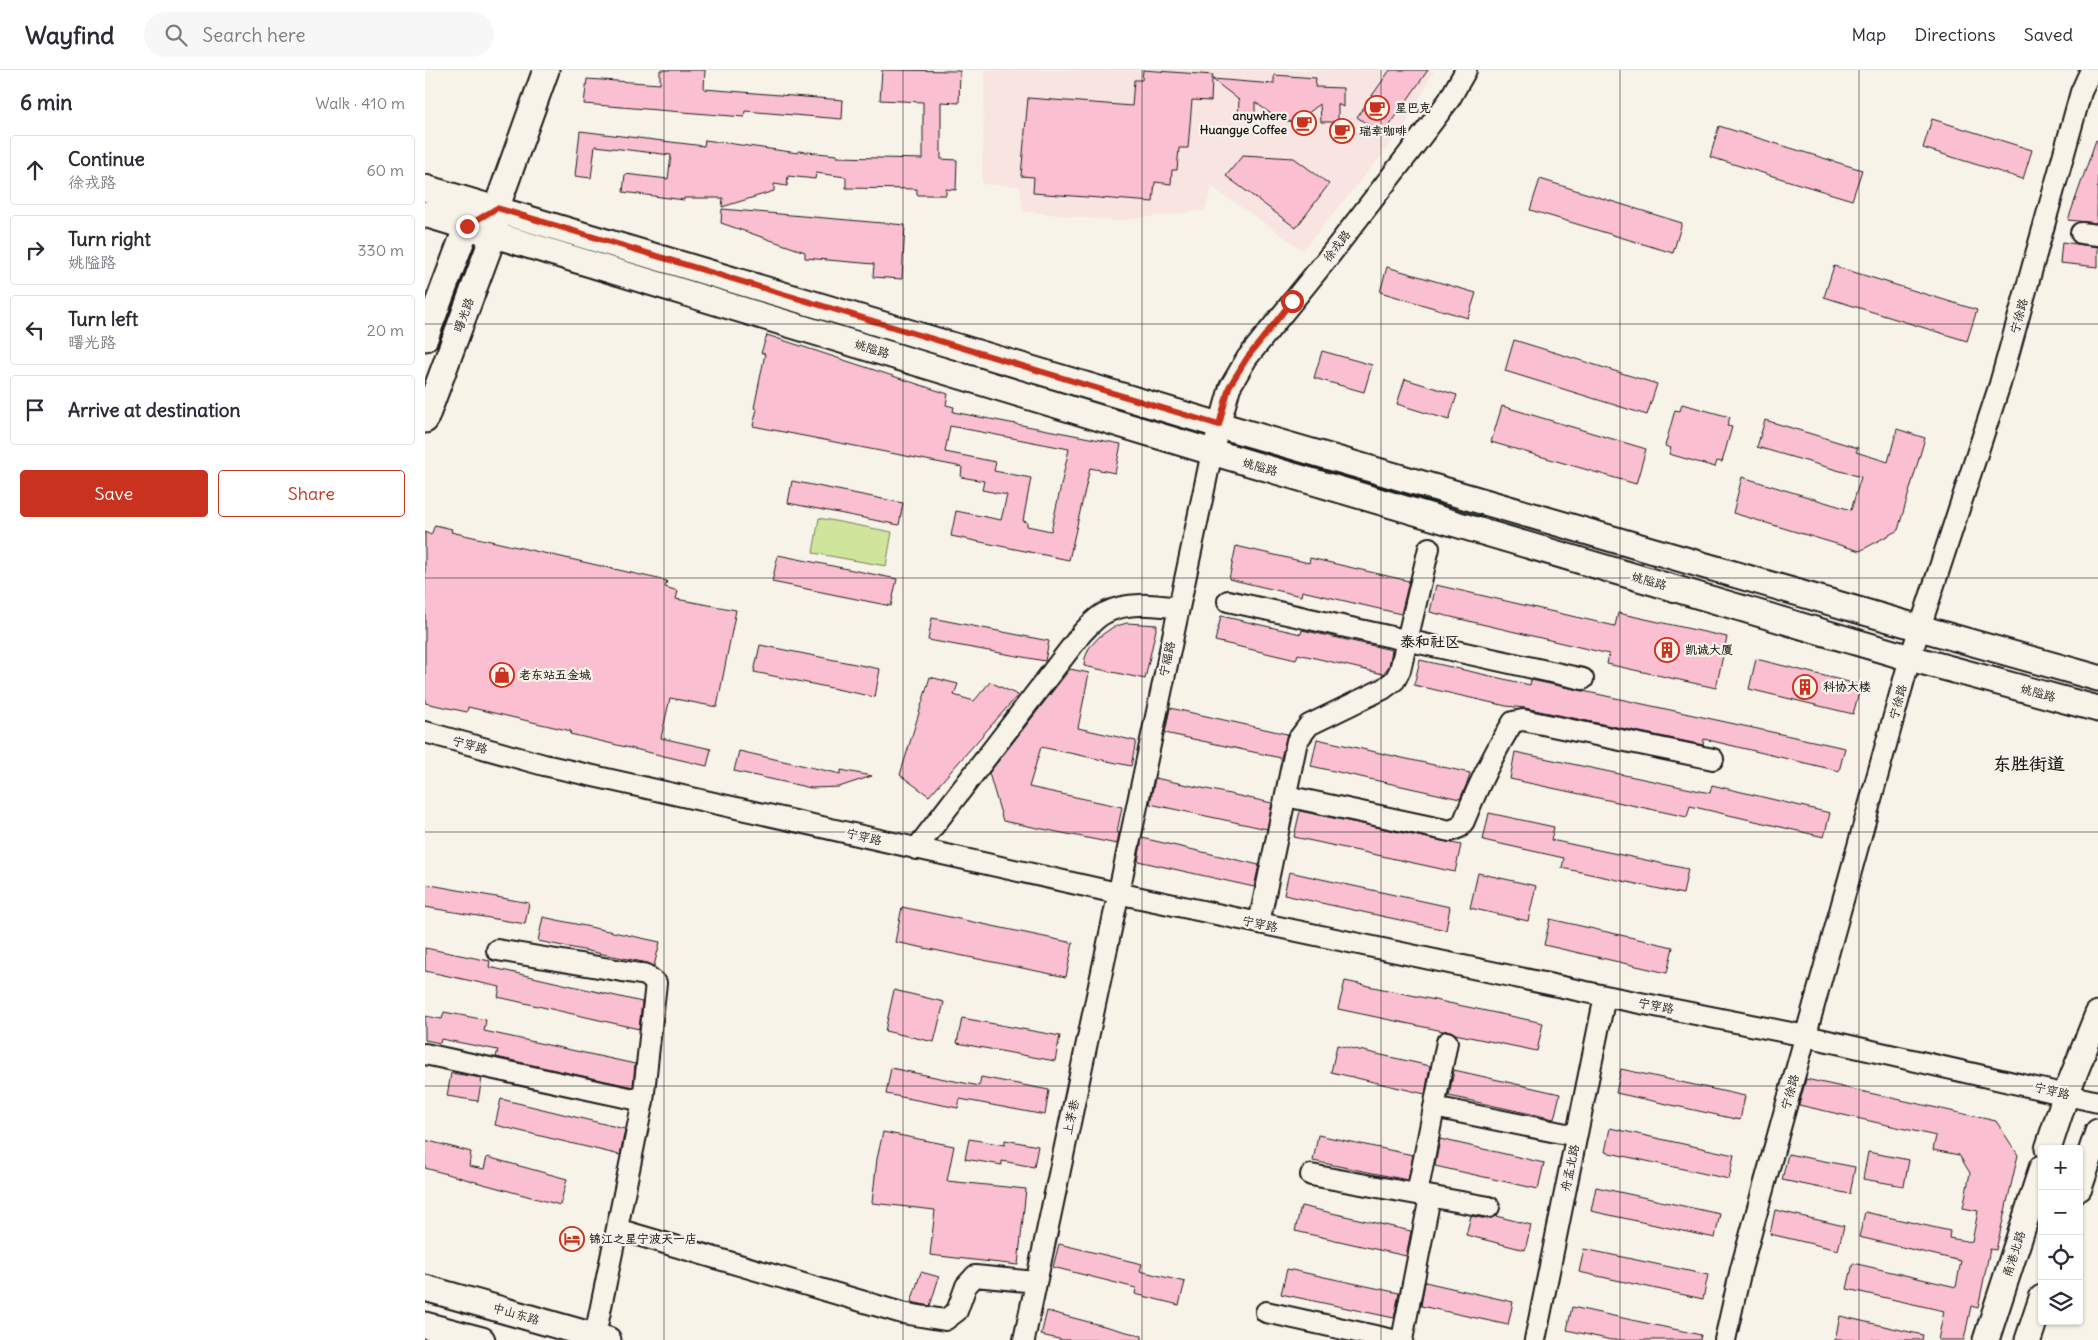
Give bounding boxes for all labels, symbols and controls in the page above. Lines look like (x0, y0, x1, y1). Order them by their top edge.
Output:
search box (144, 12, 494, 57)
text: Wayfind (25, 20, 114, 50)
icon: search (162, 21, 190, 49)
text: Search here (202, 23, 306, 47)
text: Map (1851, 23, 1886, 46)
text: Directions (1914, 23, 1996, 46)
text: Saved (2024, 23, 2073, 46)
text: 6 min (20, 89, 72, 116)
text: Walk · 410 m (315, 93, 405, 113)
cafe icon: 星巴克 (1364, 95, 1390, 121)
place label: 星巴克 (1395, 100, 1431, 115)
place label: anywhere Huangye Coffee (1200, 108, 1288, 138)
cafe icon: anywhere Huangye Coffee (1291, 110, 1317, 136)
cafe icon: 瑞幸咖啡 (1329, 118, 1355, 144)
place label: 瑞幸咖啡 (1359, 123, 1407, 138)
text: Continue (68, 147, 145, 171)
icon: ahead (21, 156, 49, 184)
text: 60 m (366, 160, 404, 180)
text: 徐戎路 (68, 172, 116, 192)
route end (456, 215, 479, 238)
text: Turn right (68, 227, 151, 251)
street label: 徐戎路 (1320, 227, 1354, 264)
icon: right (21, 236, 49, 264)
text: 330 m (357, 240, 404, 260)
text: 姚隘路 (68, 252, 116, 272)
route start (1281, 290, 1304, 313)
street label: 曙光路 (450, 295, 477, 334)
street label: 宁徐路 (2007, 297, 2030, 335)
text: Turn left (68, 307, 138, 331)
icon: left (21, 316, 49, 344)
text: 20 m (367, 320, 404, 340)
text: 曙光路 (68, 332, 116, 352)
street label: 姚隘路 (853, 336, 892, 361)
icon: arrive (21, 396, 49, 424)
text: Arrive at destination (68, 398, 241, 422)
street label: 姚隘路 (1241, 454, 1280, 479)
button: Save (20, 470, 208, 517)
button: Share (218, 470, 405, 517)
street label: 姚隘路 (1630, 568, 1669, 593)
district label: 泰和社区 (1400, 632, 1460, 651)
building icon: 凯诚大厦 (1654, 637, 1680, 663)
street label: 宁福路 (1155, 640, 1178, 678)
place label: 凯诚大厦 (1685, 642, 1733, 657)
shop icon: 老东站五金城 (489, 662, 515, 688)
place label: 老东站五金城 (519, 667, 591, 682)
building icon: 科协大楼 (1792, 674, 1818, 700)
place label: 科协大楼 (1823, 679, 1871, 694)
street label: 姚隘路 (2019, 681, 2057, 704)
street label: 宁徐路 (1886, 683, 1909, 721)
street label: 宁穿路 (451, 733, 489, 756)
district label: 东胜街道 (1993, 752, 2065, 775)
street label: 宁穿路 (845, 825, 883, 848)
street label: 宁穿路 (1241, 912, 1279, 935)
street label: 宁穿路 (1637, 995, 1675, 1016)
street label: 宁徐路 (1777, 1072, 1802, 1111)
street label: 宁穿路 (2033, 1079, 2071, 1102)
street label: 上茅巷 (1059, 1098, 1082, 1136)
street label: 舟孟北路 (1557, 1143, 1582, 1193)
map controls (2038, 1145, 2083, 1325)
button: + (2038, 1145, 2083, 1190)
button: − (2038, 1190, 2083, 1235)
hotel icon: 锦江之星宁波天一店 (559, 1226, 585, 1252)
street label: 甬港北路 (1999, 1229, 2028, 1279)
place label: 锦江之星宁波天一店 (589, 1231, 697, 1246)
button: locate (2038, 1235, 2083, 1280)
button: layers (2038, 1280, 2083, 1325)
street label: 中山东路 (491, 1300, 541, 1327)

